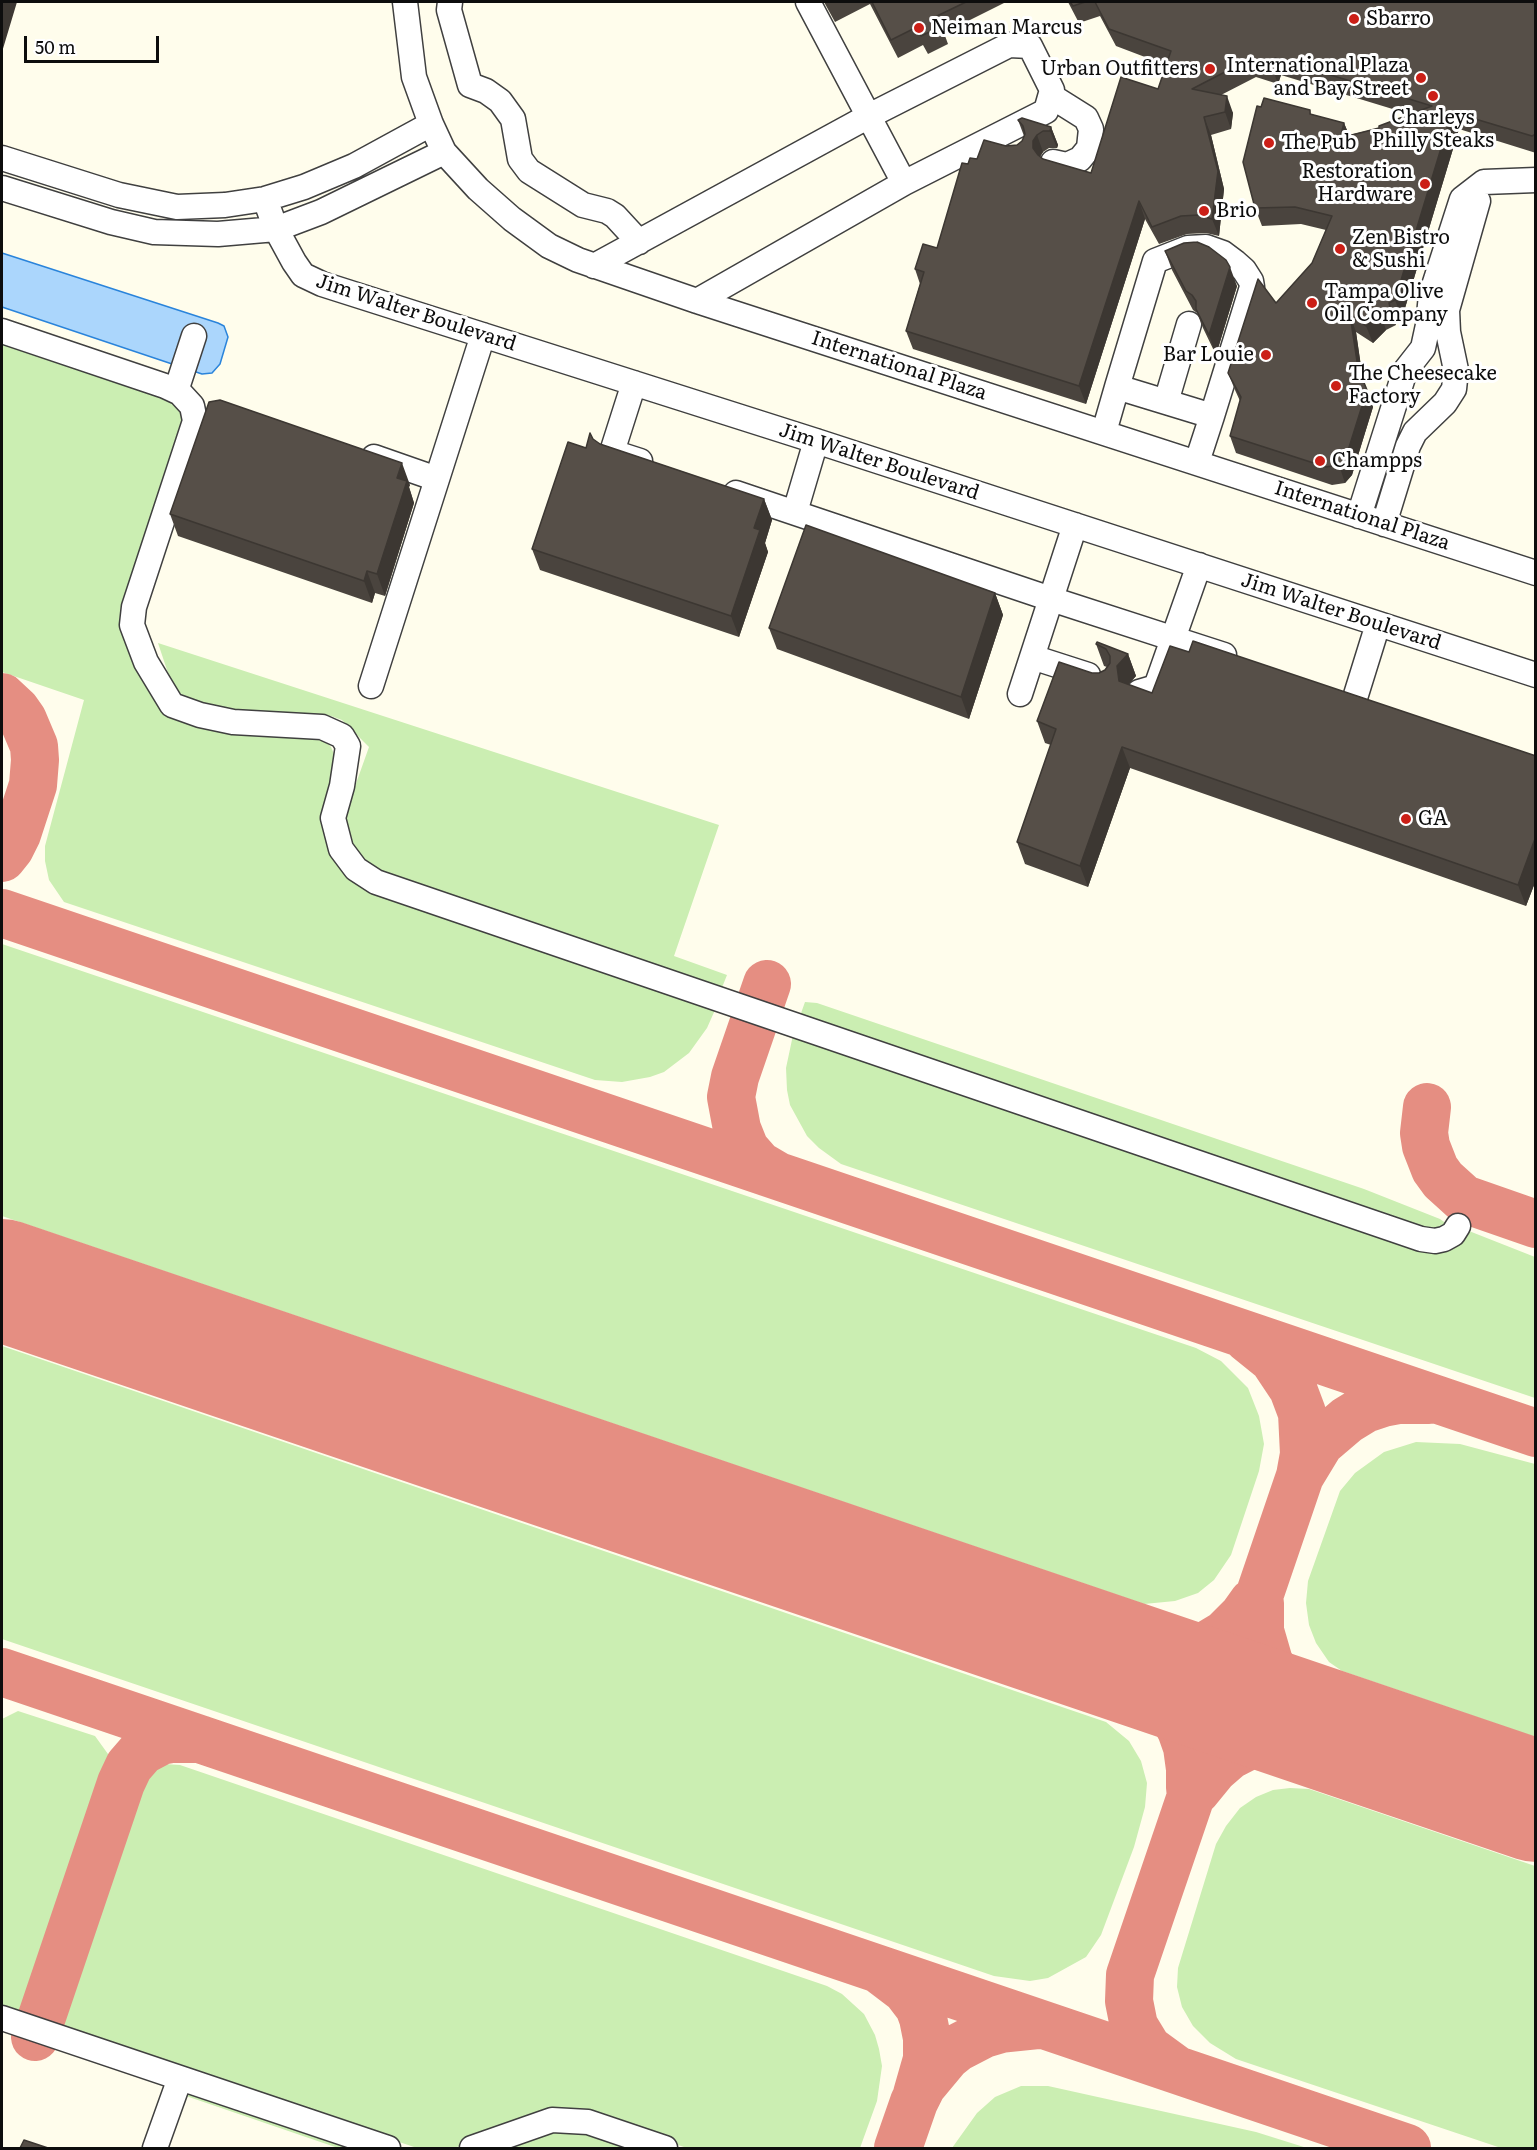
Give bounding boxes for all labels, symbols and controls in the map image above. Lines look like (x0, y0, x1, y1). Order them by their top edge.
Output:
place label: Sbarro (1366, 7, 1431, 31)
marker: Sbarro (1347, 12, 1361, 26)
place label: Neiman Marcus (931, 16, 1082, 40)
marker: Neiman Marcus (912, 21, 926, 35)
scale bar (27, 24, 162, 62)
text: 50 m (35, 33, 76, 60)
place label: International Plaza and Bay Street (1226, 54, 1409, 101)
place label: Urban Outfitters (1040, 57, 1198, 81)
marker: Urban Outfitters (1203, 62, 1217, 76)
marker: International Plaza and Bay Street (1414, 71, 1428, 85)
marker: Charleys Philly Steaks (1426, 89, 1440, 103)
place label: Charleys Philly Steaks (1372, 106, 1494, 153)
place label: The Pub (1281, 131, 1356, 155)
marker: The Pub (1262, 136, 1276, 150)
place label: Restoration Hardware (1302, 160, 1413, 207)
marker: Restoration Hardware (1418, 177, 1432, 191)
place label: Brio (1216, 199, 1257, 223)
marker: Brio (1197, 204, 1211, 218)
place label: Zen Bistro & Sushi (1352, 226, 1450, 273)
marker: Zen Bistro & Sushi (1333, 242, 1347, 256)
street label: Jim Walter Boulevard (313, 269, 519, 357)
place label: Tampa Olive Oil Company (1324, 280, 1448, 327)
marker: Tampa Olive Oil Company (1305, 296, 1319, 310)
street label: International Plaza (808, 326, 990, 406)
place label: Bar Louie (1163, 343, 1254, 367)
marker: Bar Louie (1259, 348, 1273, 362)
place label: The Cheesecake Factory (1348, 362, 1497, 409)
marker: The Cheesecake Factory (1329, 379, 1343, 393)
street label: Jim Walter Boulevard (776, 418, 982, 506)
place label: Champps (1332, 449, 1422, 473)
marker: Champps (1313, 454, 1327, 468)
street label: International Plaza (1271, 476, 1453, 556)
street label: Jim Walter Boulevard (1238, 568, 1444, 656)
place label: GA (1418, 807, 1448, 831)
marker: GA (1399, 812, 1413, 826)

